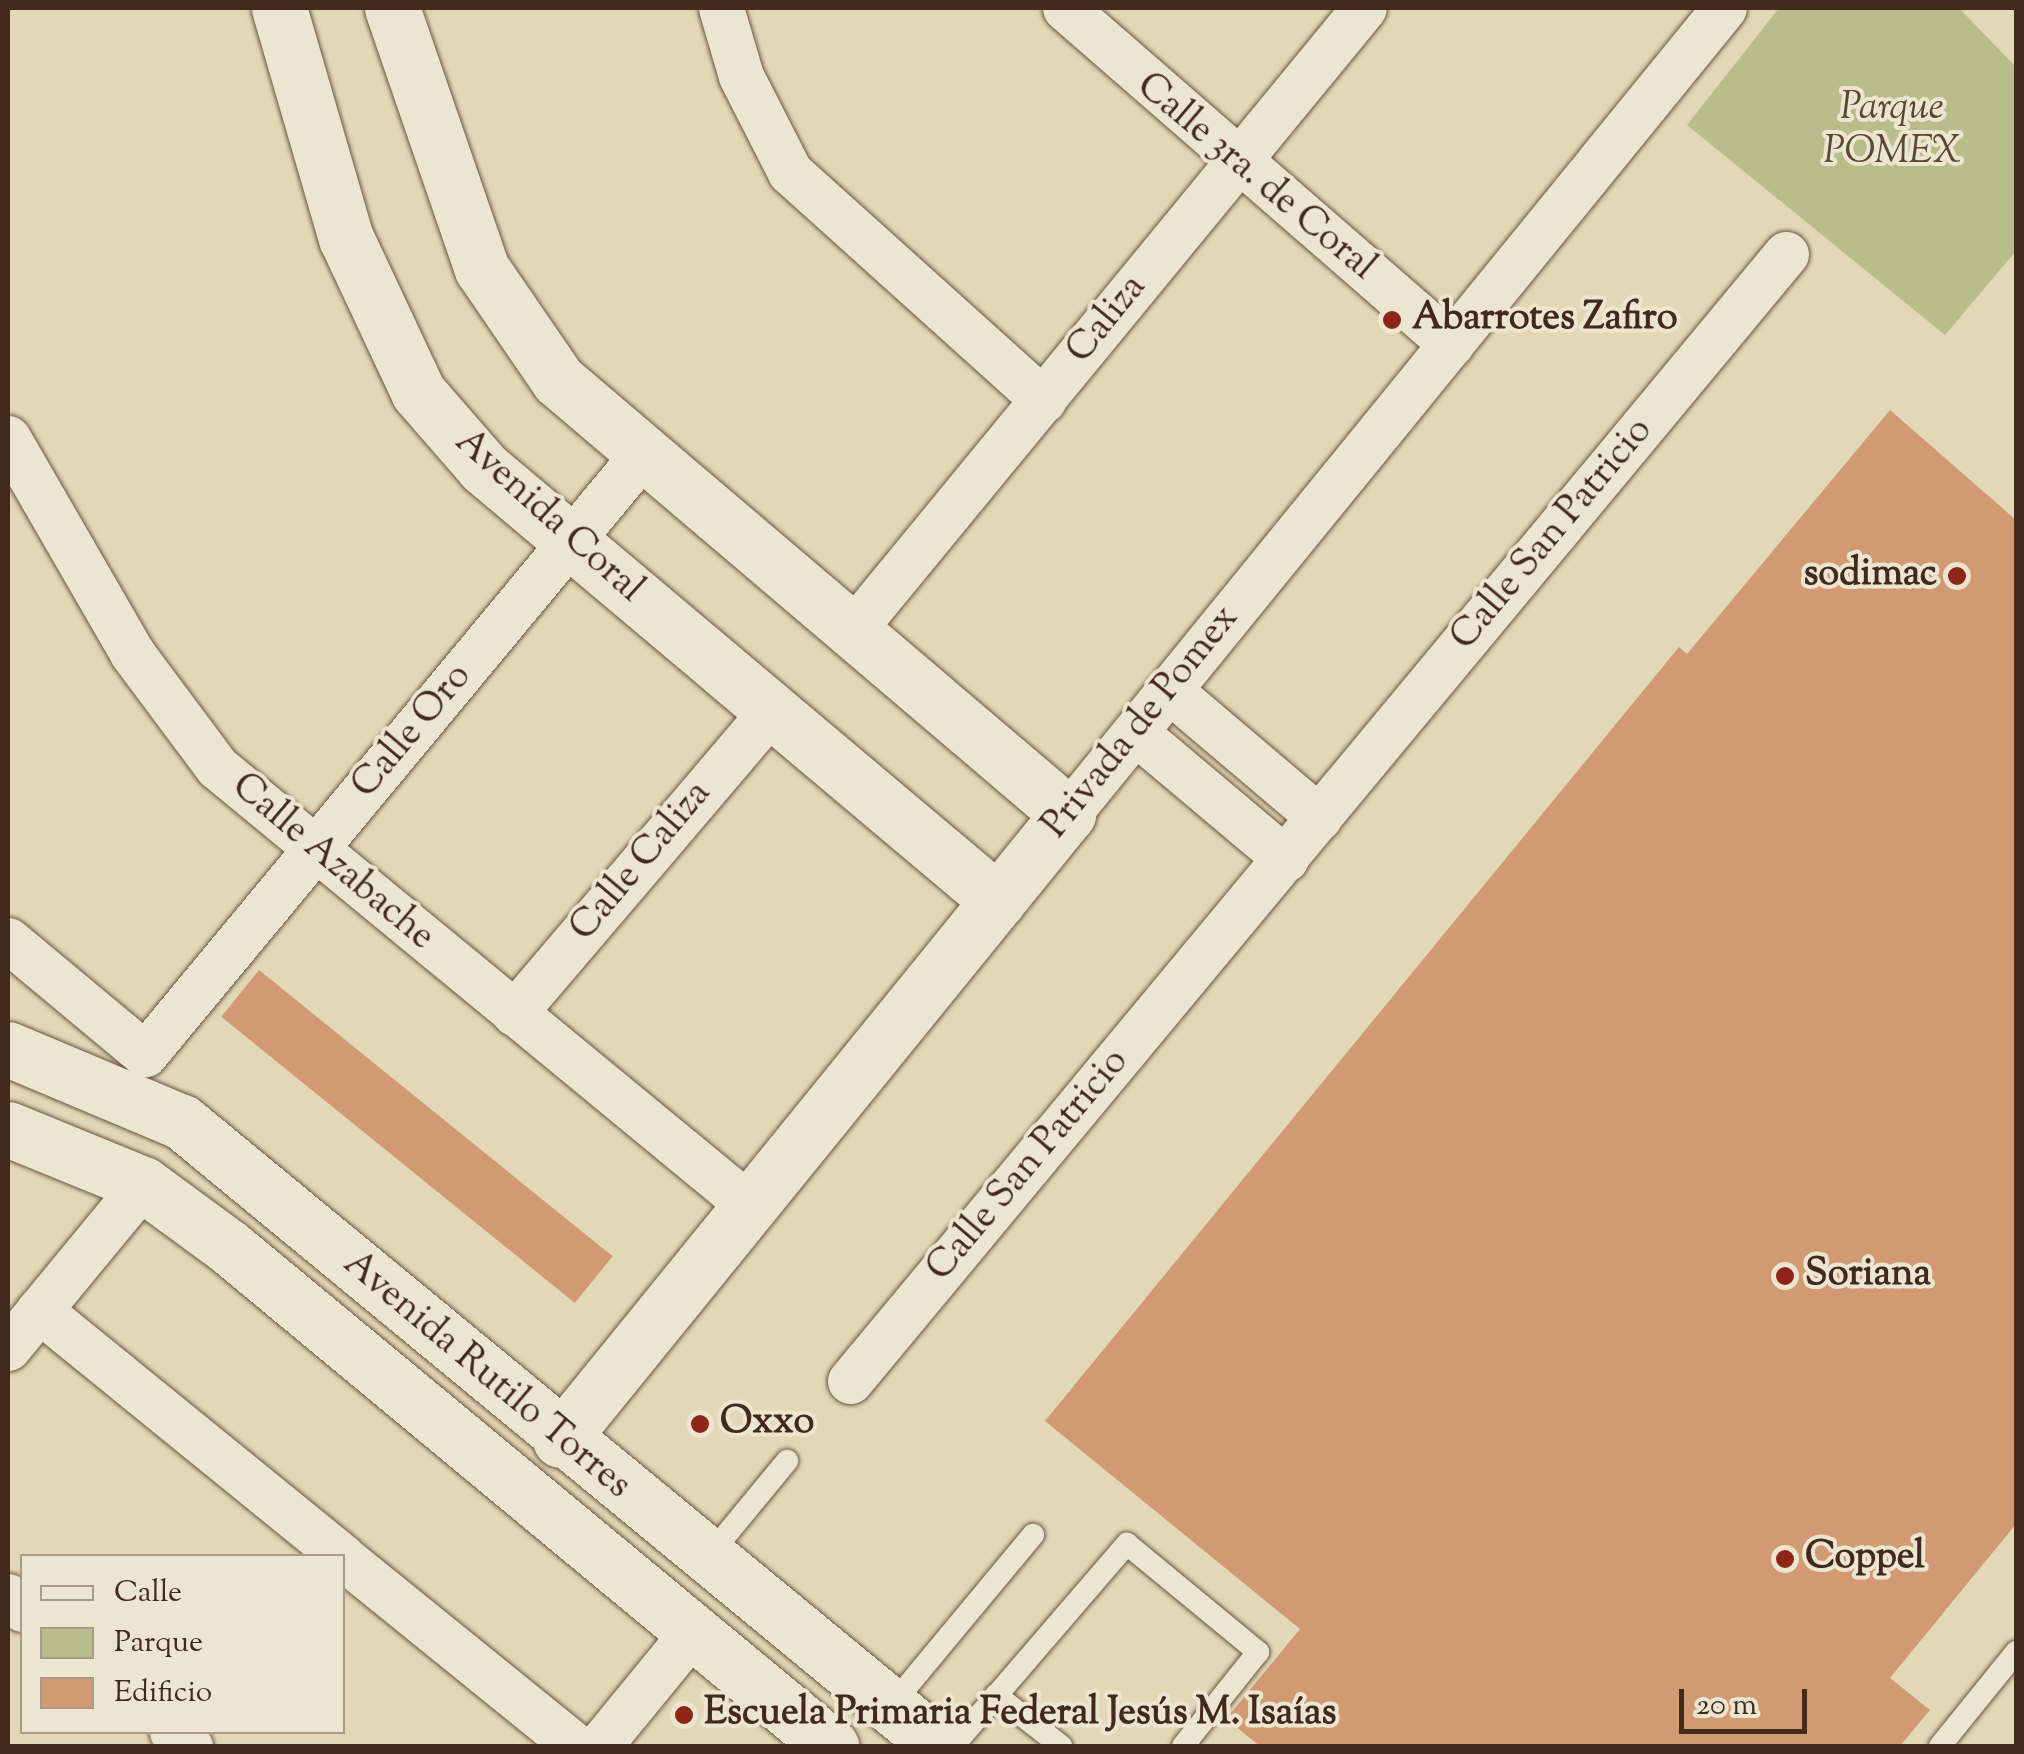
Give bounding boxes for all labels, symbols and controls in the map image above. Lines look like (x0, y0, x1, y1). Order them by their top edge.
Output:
street label: Calle 3ra. de Coral (1126, 65, 1384, 291)
park label: Parque POMEX (1823, 87, 1961, 176)
street label: Caliza (1059, 266, 1157, 374)
place label: Abarrotes Zafiro (1412, 297, 1678, 343)
marker: Abarrotes Zafiro (1381, 309, 1403, 331)
street label: Calle San Patricio (1443, 409, 1663, 661)
street label: Avenida Coral (444, 420, 652, 614)
place label: sodimac (1803, 553, 1937, 599)
marker: sodimac (1946, 565, 1968, 587)
street label: Privada de Pomex (1034, 597, 1250, 849)
street label: Calle Oro (344, 655, 482, 809)
street label: Calle Azabache (221, 765, 443, 961)
street label: Calle Caliza (562, 773, 722, 951)
street label: Calle San Patricio (919, 1040, 1139, 1292)
street label: Avenida Rutilo Torres (333, 1242, 639, 1510)
place label: Soriana (1805, 1253, 1931, 1299)
marker: Soriana (1774, 1265, 1796, 1287)
place label: Oxxo (720, 1401, 814, 1447)
marker: Oxxo (689, 1413, 711, 1435)
place label: Coppel (1805, 1536, 1925, 1582)
marker: Coppel (1774, 1548, 1796, 1570)
legend (20, 1554, 345, 1734)
text: Calle (114, 1572, 182, 1615)
text: Parque (114, 1622, 203, 1665)
scale bar (1684, 1669, 1812, 1731)
text: Edificio (114, 1672, 212, 1715)
text: 20 m (1696, 1685, 1757, 1728)
place label: Escuela Primaria Federal Jesús M. Isaías (704, 1692, 1336, 1738)
marker: Escuela Primaria Federal Jesús M. Isaías (673, 1704, 695, 1726)

